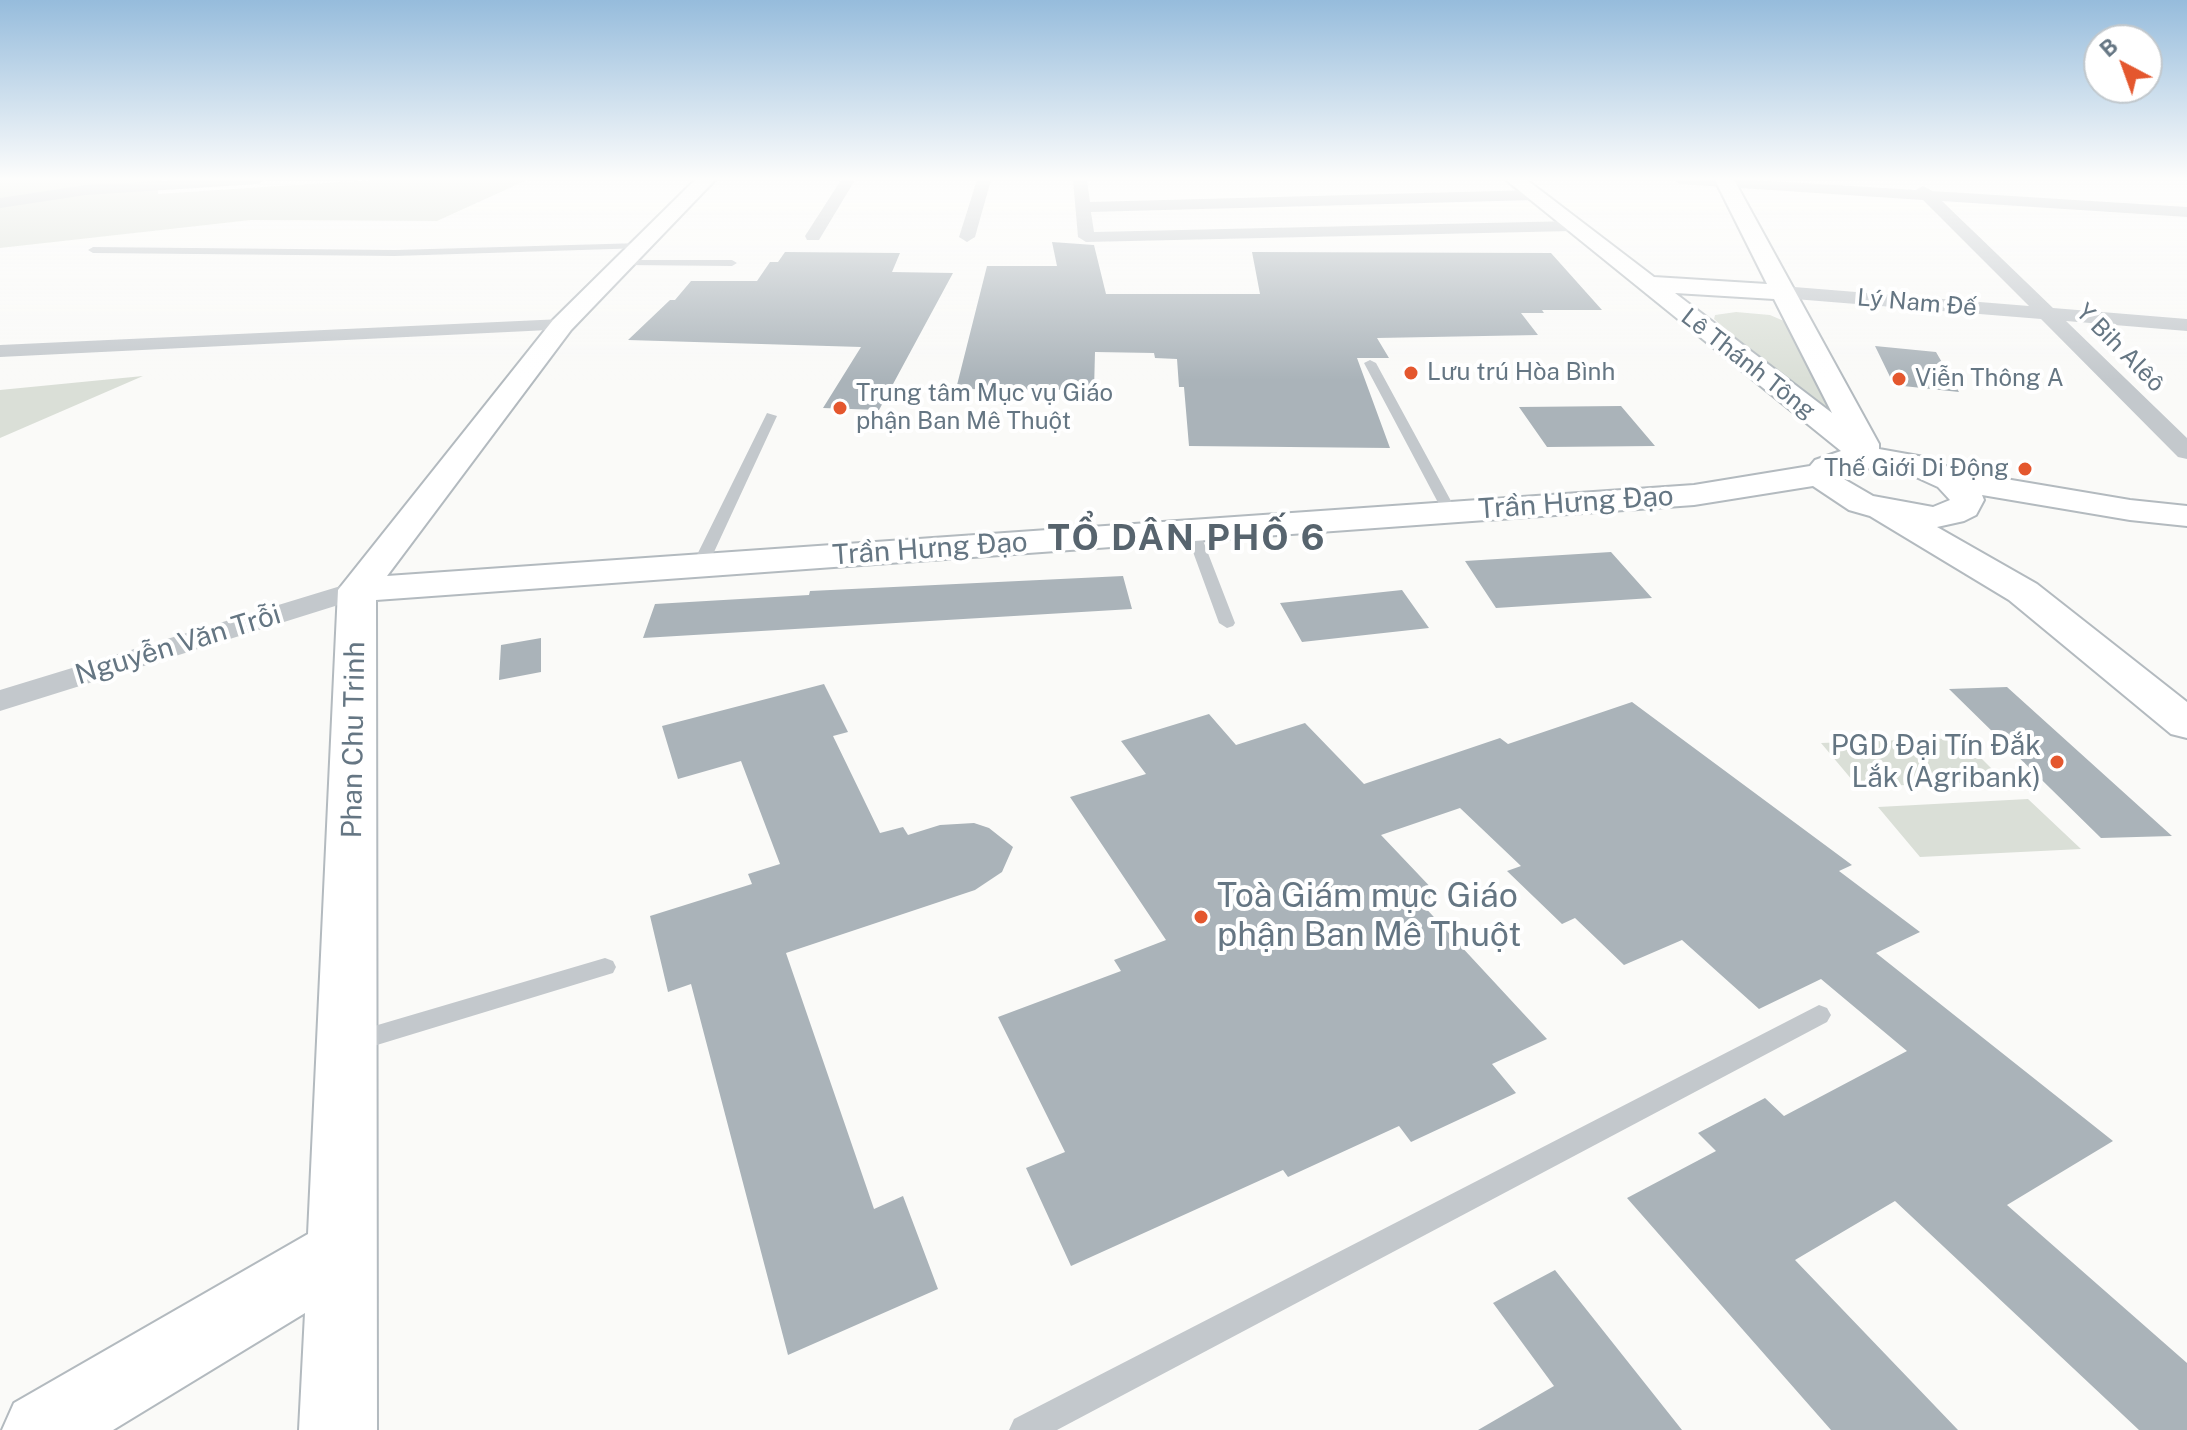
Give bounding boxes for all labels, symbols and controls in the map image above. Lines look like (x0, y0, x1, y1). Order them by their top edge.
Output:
north arrow (2083, 24, 2163, 104)
text: B (2094, 33, 2123, 62)
street label: Lý Nam Đế (1856, 283, 1978, 323)
street label: Y Bih Alêô (2070, 298, 2170, 398)
street label: Lê Thánh Tông (1675, 303, 1821, 425)
place label: Lưu trú Hòa Bình (1427, 359, 1615, 387)
marker: Lưu trú Hòa Bình (1402, 364, 1420, 382)
place label: Viễn Thông A (1915, 365, 2064, 393)
marker: Viễn Thông A (1890, 370, 1908, 388)
place label: Trung tâm Mục vụ Giáo phận Ban Mê Thuột (856, 380, 1113, 436)
marker: Trung tâm Mục vụ Giáo phận Ban Mê Thuột (831, 399, 849, 417)
place label: Thế Giới Di Động (1824, 455, 2009, 483)
marker: Thế Giới Di Động (2016, 460, 2034, 478)
street label: Trần Hưng Đạo (1477, 479, 1675, 527)
district label: TỔ DÂN PHỐ 6 (1047, 517, 1327, 561)
street label: Trần Hưng Đạo (831, 525, 1029, 573)
street label: Nguyễn Văn Trỗi (71, 598, 285, 692)
street label: Phan Chu Trinh (335, 641, 373, 839)
place label: PGD Đại Tín Đắk Lắk (Agribank) (1831, 729, 2041, 795)
marker: PGD Đại Tín Đắk Lắk (Agribank) (2048, 753, 2066, 771)
place label: Toà Giám mục Giáo phận Ban Mê Thuột (1217, 877, 1522, 956)
marker: Toà Giám mục Giáo phận Ban Mê Thuột (1192, 908, 1210, 926)

